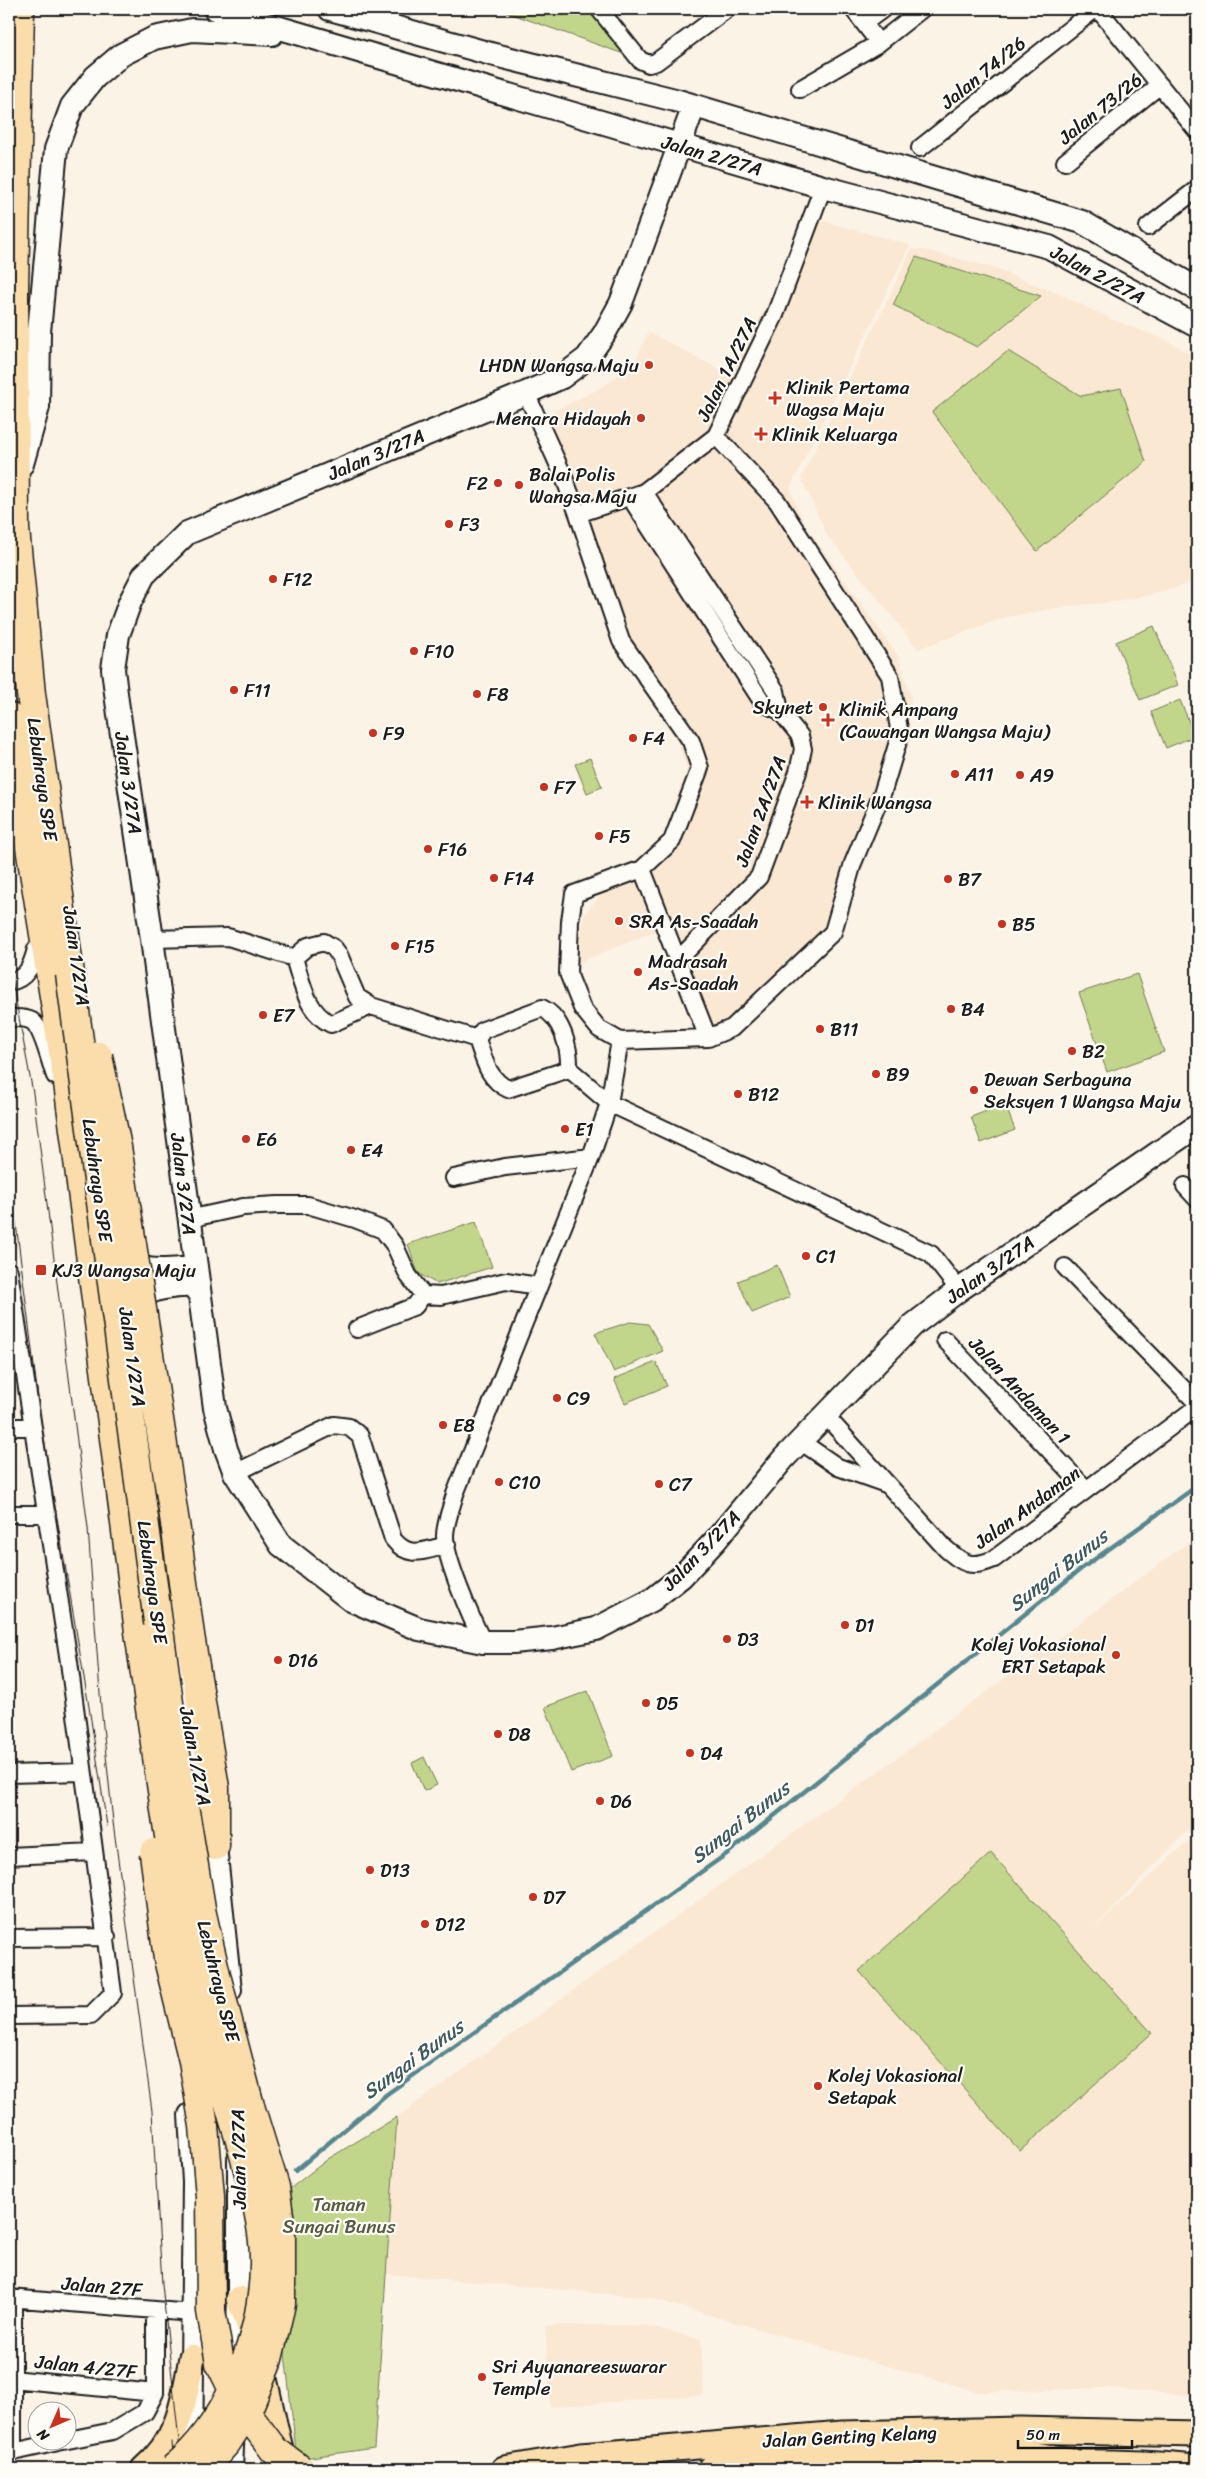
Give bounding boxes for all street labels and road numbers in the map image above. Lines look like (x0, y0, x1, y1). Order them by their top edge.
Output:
street label: Jalan 74/26 (932, 27, 1034, 118)
street label: Jalan 73/26 (1050, 64, 1150, 154)
street label: Jalan 2/27A (657, 125, 766, 186)
street label: Jalan 2/27A (1044, 235, 1151, 313)
street label: Jalan 1A/27A (686, 311, 766, 428)
street label: Jalan 3/27A (322, 419, 430, 490)
street label: Lebuhraya SPE (18, 715, 68, 844)
street label: Jalan 3/27A (105, 729, 152, 836)
street label: Jalan 2A/27A (725, 751, 796, 872)
street label: Jalan 1/27A (53, 903, 100, 1008)
street label: Lebuhraya SPE (73, 1116, 123, 1245)
street label: Jalan 3/27A (161, 1130, 206, 1237)
street label: Jalan 3/27A (938, 1226, 1042, 1313)
street label: Jalan 1/27A (109, 1304, 156, 1409)
street label: Jalan Andaman 1 (960, 1328, 1079, 1452)
street label: Jalan Andaman (966, 1457, 1088, 1558)
street label: Jalan 3/27A (653, 1502, 749, 1599)
street label: Lebuhraya SPE (128, 1518, 178, 1647)
street label: Jalan 1/27A (170, 1703, 221, 1809)
street label: Lebuhraya SPE (187, 1917, 250, 2047)
street label: Jalan 1/27A (221, 2108, 256, 2210)
street label: Jalan 27F (59, 2266, 144, 2307)
street label: Jalan 4/27F (32, 2345, 139, 2388)
street label: Jalan Genting Kelang (761, 2415, 938, 2458)

